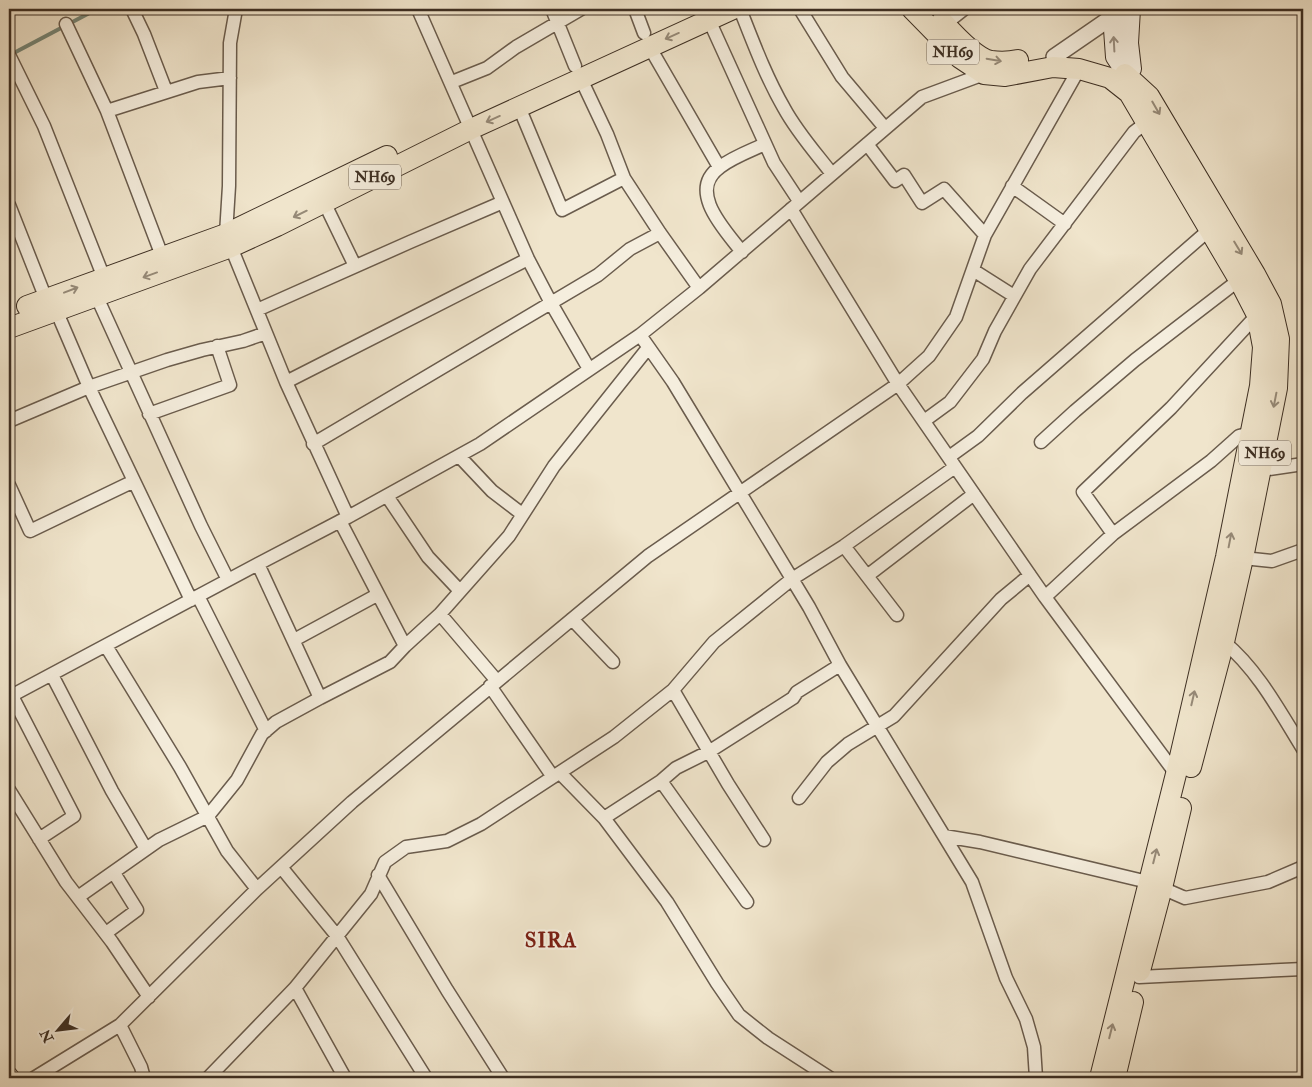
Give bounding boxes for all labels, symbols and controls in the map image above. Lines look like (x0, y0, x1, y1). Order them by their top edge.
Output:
one-way arrow (665, 31, 680, 41)
one-way arrow (1109, 36, 1119, 52)
road number: NH69 (927, 40, 979, 64)
one-way arrow (986, 56, 1002, 66)
one-way arrow (1151, 100, 1161, 115)
one-way arrow (486, 114, 501, 124)
road number: NH69 (349, 164, 401, 190)
one-way arrow (293, 209, 308, 219)
one-way arrow (1234, 240, 1244, 254)
one-way arrow (143, 271, 158, 280)
one-way arrow (63, 285, 78, 294)
one-way arrow (1270, 392, 1279, 408)
road number: NH69 (1239, 440, 1291, 466)
one-way arrow (1225, 532, 1235, 548)
one-way arrow (1189, 691, 1198, 707)
one-way arrow (1151, 849, 1160, 865)
district label: SIRA (525, 927, 577, 954)
north arrow (32, 1004, 82, 1054)
one-way arrow (1107, 1023, 1117, 1039)
text: N (36, 1026, 58, 1046)

